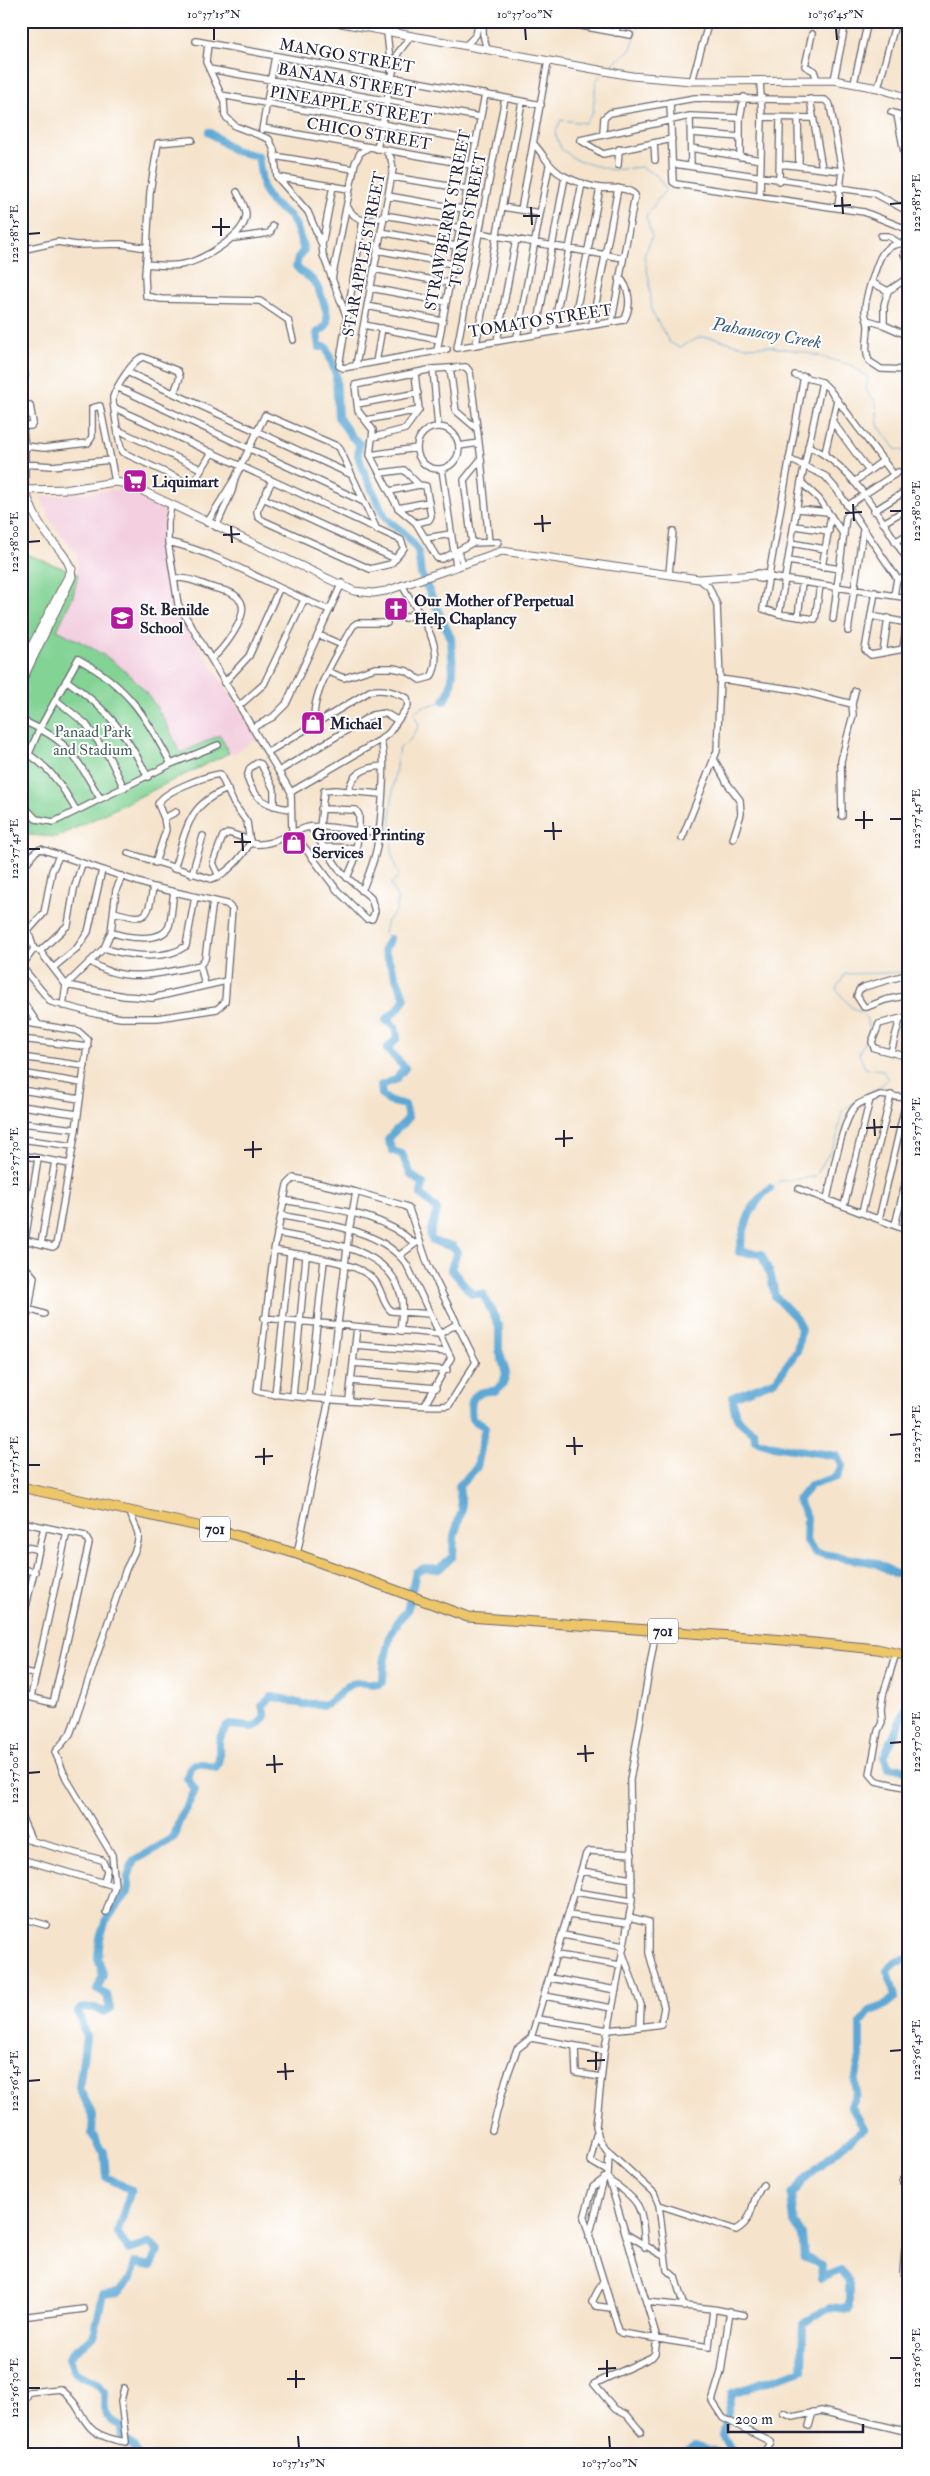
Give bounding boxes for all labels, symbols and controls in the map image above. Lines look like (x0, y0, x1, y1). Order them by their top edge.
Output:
text: 10°37'15"N (187, 7, 241, 22)
text: 10°37'00"N (497, 7, 553, 22)
text: 10°36'45"N (808, 7, 864, 22)
street label: MANGO STREET (278, 34, 416, 78)
street label: BANANA STREET (276, 59, 417, 103)
street label: PINEAPPLE STREET (268, 82, 434, 130)
street label: CHICO STREET (305, 113, 433, 155)
street label: STRAWBERRY STREET (421, 128, 475, 312)
street label: TURNIP STREET (445, 151, 491, 290)
street label: STAR APPLE STREET (338, 170, 390, 338)
text: 122°58'15"E (909, 174, 924, 232)
text: 122°58'15"E (7, 205, 22, 263)
street label: TOMATO STREET (467, 300, 614, 342)
water label: Pahanocoy Creek (710, 312, 823, 354)
supermarket icon: Liquimart (122, 468, 148, 494)
place label: Liquimart (152, 472, 220, 493)
text: 122°58'00"E (909, 480, 924, 541)
text: 122°58'00"E (7, 511, 22, 572)
place label: Our Mother of Perpetual Help Chaplancy (414, 591, 575, 630)
church icon: Our Mother of Perpetual Help Chaplancy (383, 596, 409, 622)
place label: St. Benilde School (140, 600, 209, 638)
school or university icon: St. Benilde School (109, 605, 135, 631)
shop icon: Michael (300, 710, 326, 736)
place label: Michael (329, 714, 383, 734)
park label: Panaad Park and Stadium (53, 722, 133, 760)
text: 122°57'45"E (909, 789, 924, 849)
text: 122°57'45"E (7, 819, 22, 879)
place label: Grooved Printing Services (312, 825, 426, 863)
shop icon: Grooved Printing Services (281, 830, 307, 856)
text: 122°57'30"E (909, 1097, 924, 1157)
text: 122°57'30"E (7, 1127, 22, 1187)
text: 122°57'15"E (909, 1405, 924, 1463)
text: 122°57'15"E (7, 1436, 22, 1494)
road number: 701 (200, 1516, 230, 1542)
road number: 701 (648, 1618, 678, 1644)
text: 122°57'00"E (909, 1711, 924, 1772)
text: 122°57'00"E (7, 1742, 22, 1803)
text: 122°56'45"E (909, 2019, 924, 2080)
text: 122°56'45"E (7, 2050, 22, 2111)
text: 122°56'30"E (909, 2328, 924, 2388)
text: 122°56'30"E (7, 2358, 22, 2418)
scale bar (728, 2401, 862, 2433)
text: 200 m (735, 2410, 773, 2429)
text: 10°37'15"N (272, 2456, 326, 2471)
text: 10°37'00"N (582, 2456, 638, 2471)

